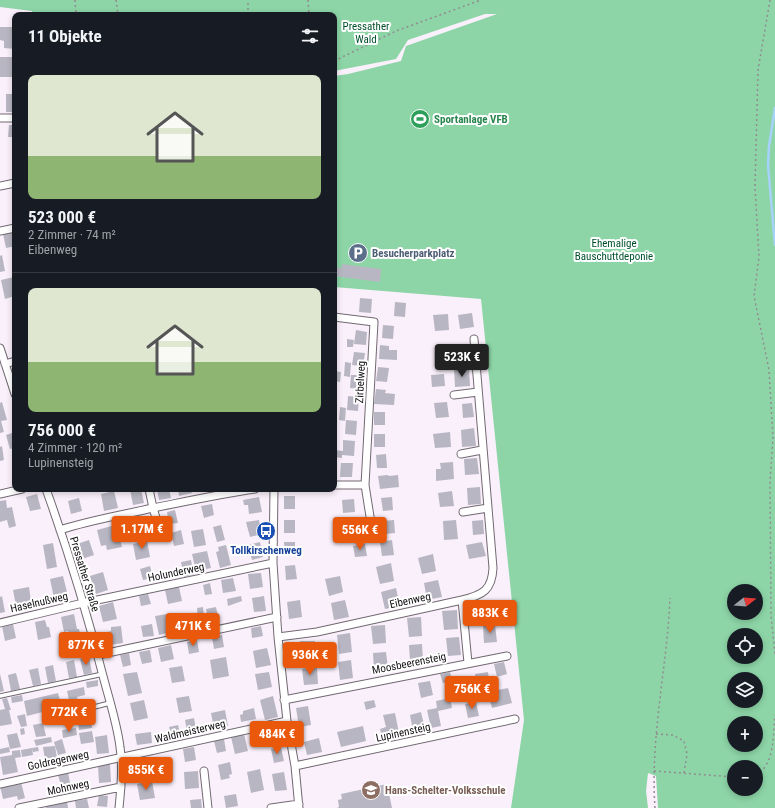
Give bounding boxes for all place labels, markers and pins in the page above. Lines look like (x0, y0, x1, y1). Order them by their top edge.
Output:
sports icon: Sportanlage VFB (409, 108, 431, 130)
place label: Sportanlage VFB (434, 113, 508, 126)
parking icon: Besucherparkplatz (347, 242, 369, 264)
place label: Besucherparkplatz (372, 247, 455, 260)
pin: 523K € (429, 344, 495, 378)
pin: 1.17M € (105, 516, 179, 550)
pin: 556K € (327, 517, 393, 551)
bus stop icon: Tollkirschenweg (255, 520, 277, 542)
place label: Tollkirschenweg (230, 544, 302, 557)
pin: 883K € (457, 600, 523, 634)
pin: 471K € (160, 613, 226, 647)
pin: 877K € (53, 632, 119, 666)
pin: 936K € (277, 642, 343, 676)
pin: 756K € (439, 676, 505, 710)
pin: 772K € (36, 699, 102, 733)
pin: 484K € (244, 721, 310, 755)
pin: 855K € (113, 757, 179, 791)
school or university icon: Hans-Schelter-Volksschule (360, 779, 382, 801)
place label: Hans-Schelter-Volksschule (385, 784, 506, 797)

